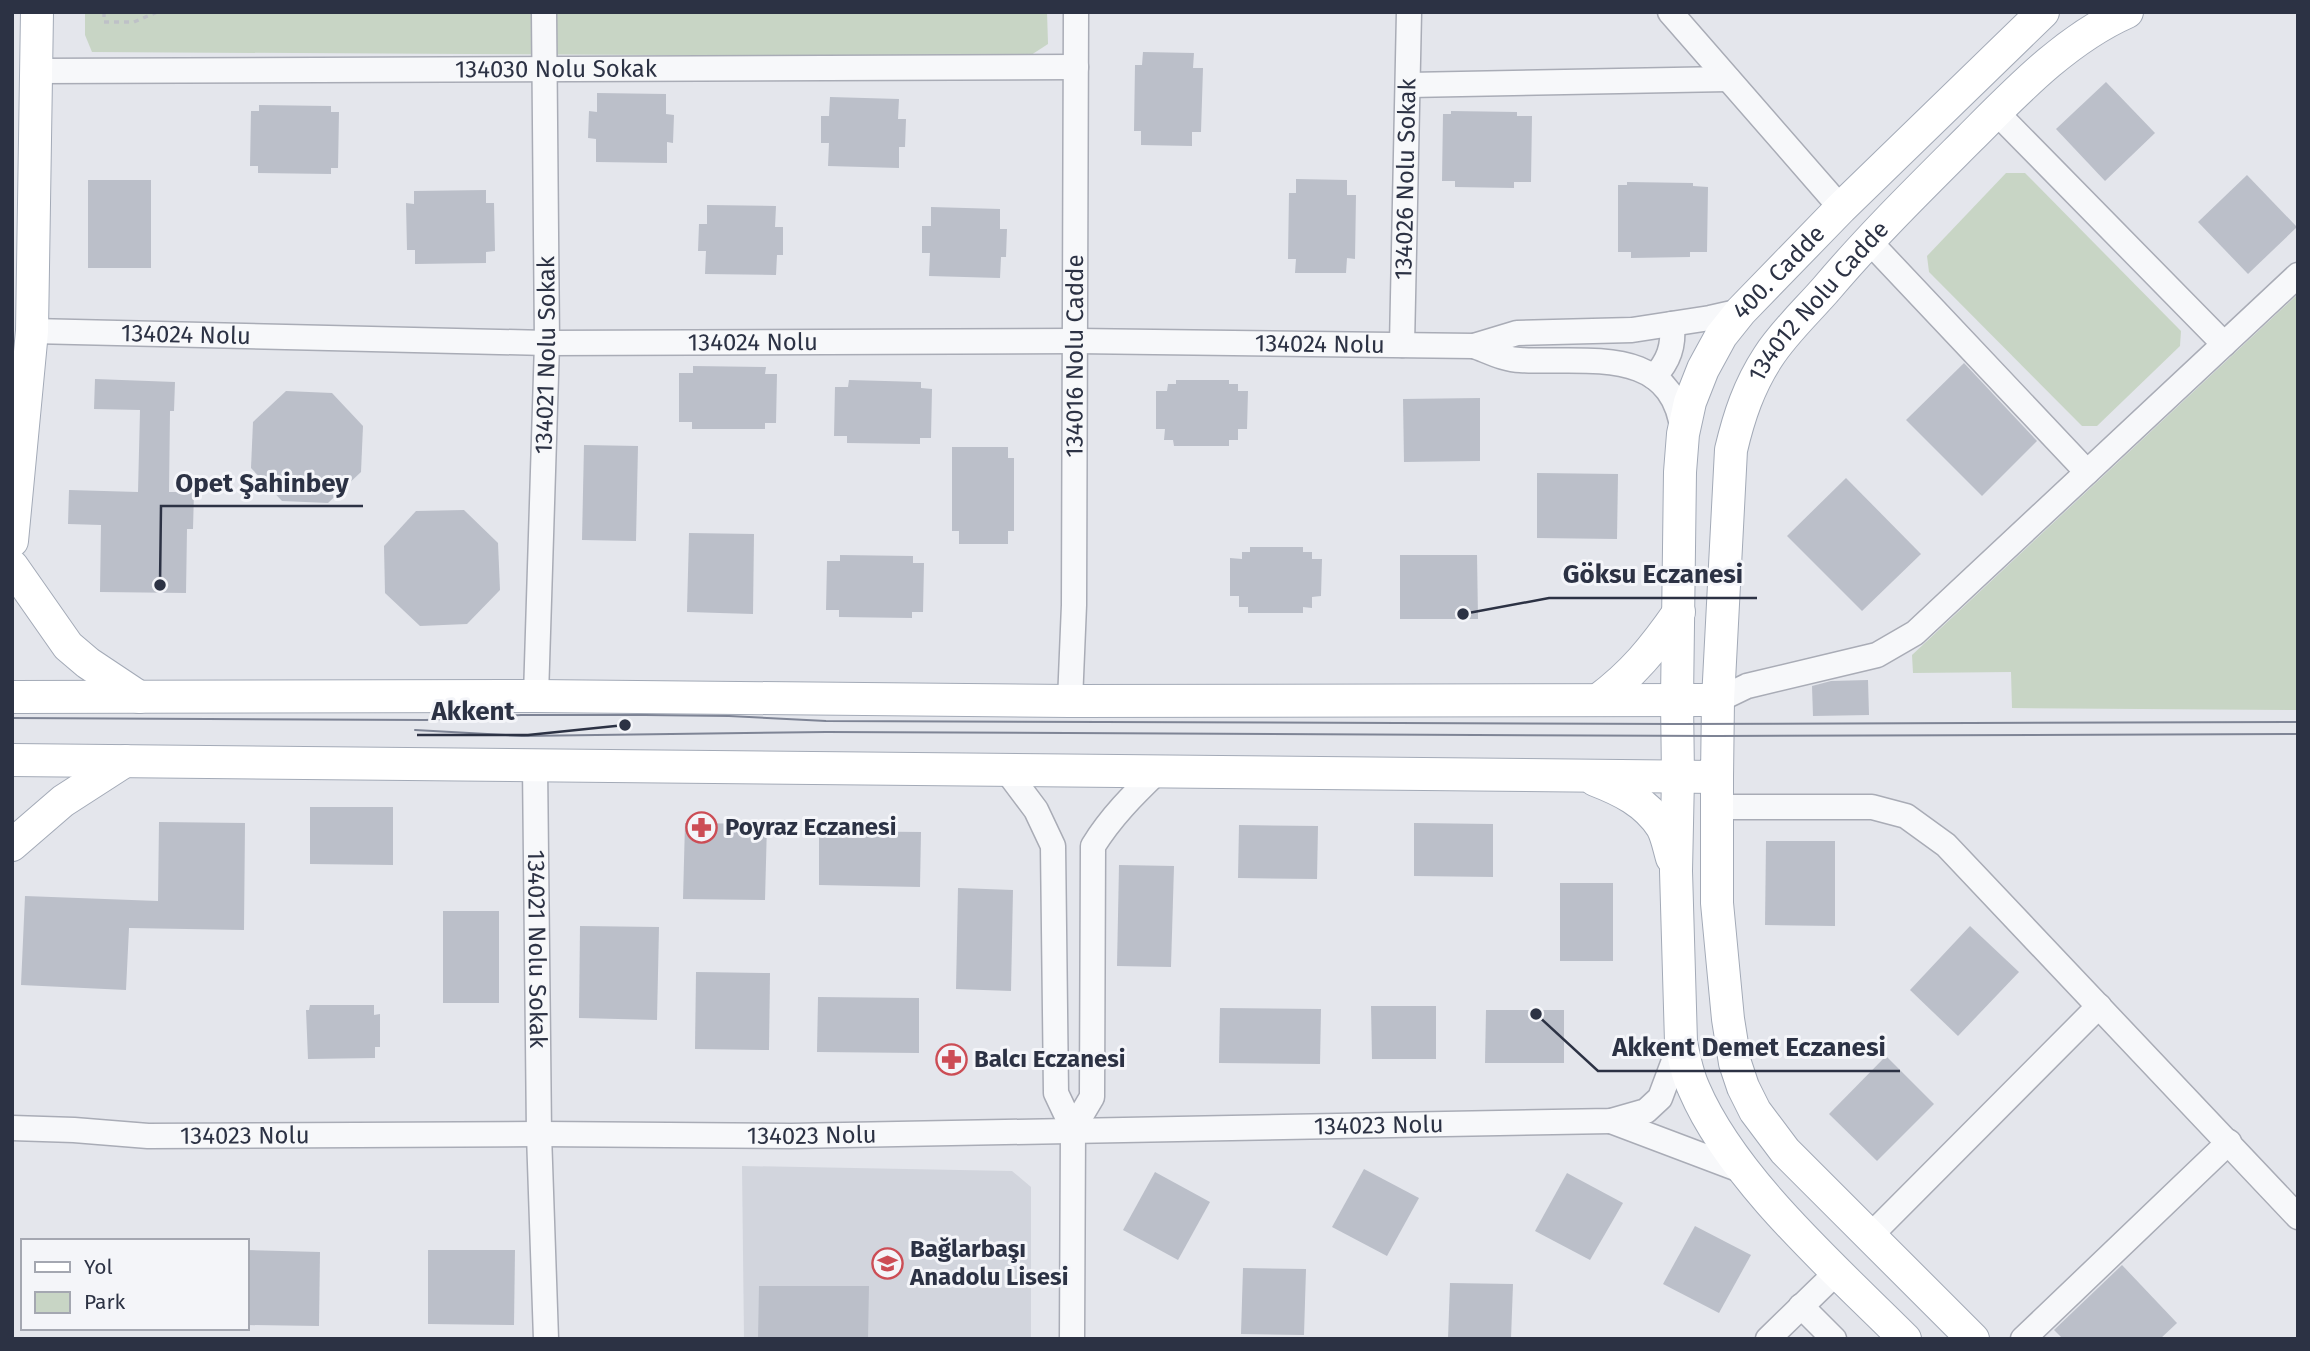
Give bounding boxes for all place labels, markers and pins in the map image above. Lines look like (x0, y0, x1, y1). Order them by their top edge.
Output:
callout: Opet Şahinbey (161, 459, 363, 506)
callout: Göksu Eczanesi (1549, 551, 1757, 598)
callout: Akkent (417, 688, 528, 735)
pharmacy icon: Poyraz Eczanesi (685, 810, 719, 844)
place label: Poyraz Eczanesi (725, 813, 896, 841)
callout: Akkent Demet Eczanesi (1598, 1024, 1900, 1071)
pharmacy icon: Balcı Eczanesi (934, 1042, 968, 1076)
place label: Balcı Eczanesi (974, 1045, 1126, 1073)
place label: Bağlarbaşı Anadolu Lisesi (909, 1235, 1068, 1291)
school or university icon: Bağlarbaşı Anadolu Lisesi (870, 1246, 904, 1280)

